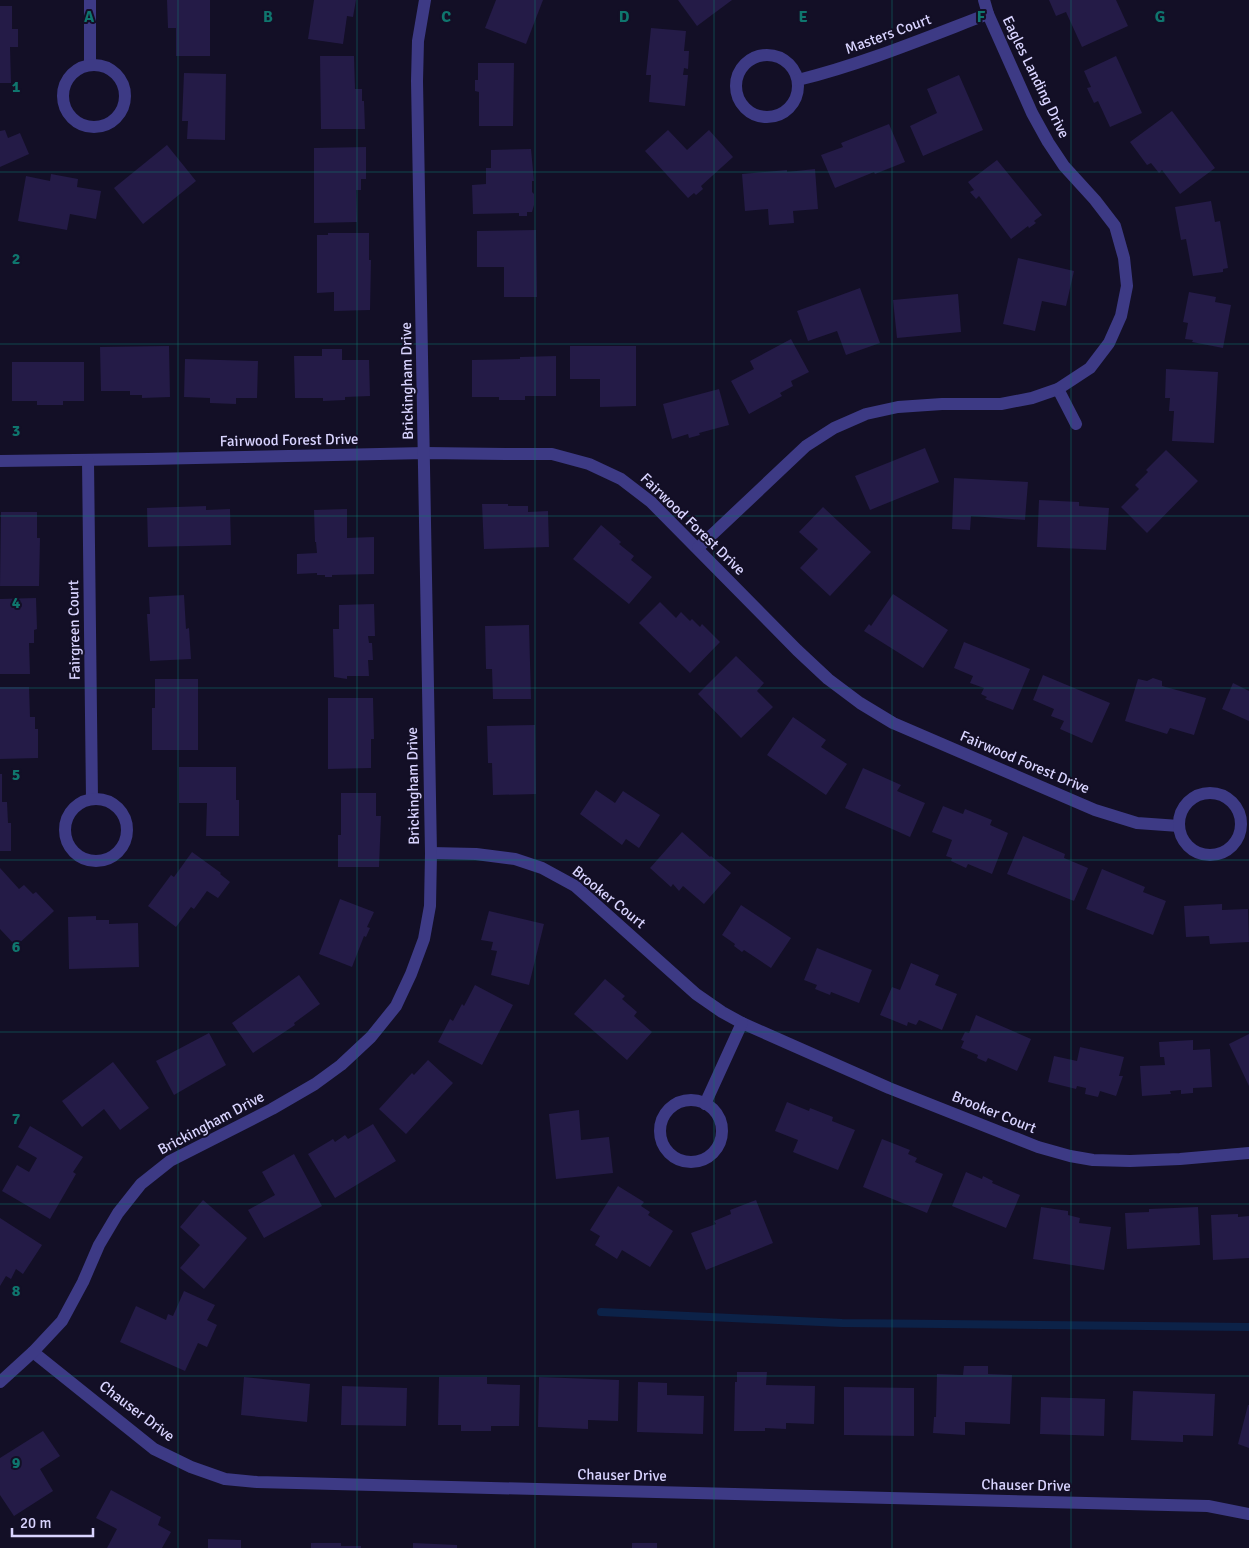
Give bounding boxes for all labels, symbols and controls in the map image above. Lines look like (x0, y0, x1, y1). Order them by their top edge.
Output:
text: A (84, 7, 95, 27)
text: B (263, 7, 273, 27)
text: C (441, 7, 451, 27)
text: D (619, 7, 630, 27)
text: E (798, 7, 808, 27)
text: F (977, 7, 986, 27)
text: G (1155, 7, 1165, 27)
street label: Masters Court (842, 10, 934, 58)
street label: Eagles Landing Drive (999, 13, 1073, 141)
text: 1 (12, 77, 21, 97)
text: 2 (12, 249, 20, 269)
street label: Brickingham Drive (397, 322, 417, 440)
text: 3 (12, 421, 20, 441)
street label: Fairwood Forest Drive (219, 430, 359, 450)
street label: Fairwood Forest Drive (637, 469, 749, 579)
street label: Fairgreen Court (64, 580, 84, 680)
text: 4 (12, 593, 21, 613)
street label: Brickingham Drive (403, 727, 423, 845)
street label: Fairwood Forest Drive (958, 727, 1092, 797)
text: 5 (12, 765, 20, 785)
street label: Brooker Court (569, 862, 649, 932)
text: 6 (12, 937, 21, 957)
street label: Brickingham Drive (155, 1087, 267, 1159)
street label: Brooker Court (949, 1087, 1039, 1137)
text: 7 (12, 1109, 21, 1129)
text: 8 (12, 1281, 21, 1301)
street label: Chauser Drive (96, 1377, 178, 1445)
text: 9 (12, 1453, 21, 1473)
street label: Chauser Drive (577, 1465, 667, 1485)
street label: Chauser Drive (981, 1475, 1071, 1495)
scale bar (12, 1506, 94, 1538)
text: 20 m (20, 1514, 51, 1532)

